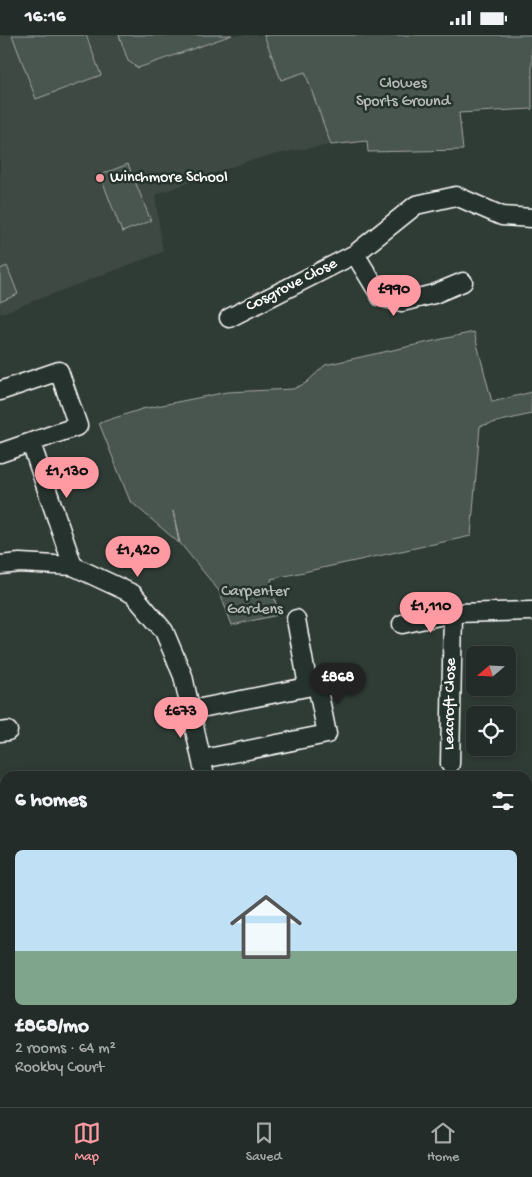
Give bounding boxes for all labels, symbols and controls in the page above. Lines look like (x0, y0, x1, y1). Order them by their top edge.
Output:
text: 16:16 (25, 6, 66, 29)
park label: Clowes Sports Ground (356, 75, 452, 112)
place label: Winchmore School (110, 169, 228, 188)
marker: Winchmore School (94, 172, 106, 184)
street label: Cosgrove Close (243, 255, 341, 317)
pin: £990 (364, 275, 424, 317)
text: £990 (378, 281, 410, 300)
pin: £1,130 (26, 457, 108, 499)
text: £1,130 (46, 463, 88, 482)
pin: £1,420 (97, 535, 179, 578)
text: £1,420 (116, 542, 160, 561)
park label: Carpenter Gardens (221, 583, 290, 620)
pin: £1,110 (390, 591, 472, 634)
text: £1,110 (411, 598, 451, 617)
north arrow (466, 646, 516, 696)
map controls (466, 646, 516, 756)
street label: Leacroft Close (441, 657, 461, 750)
pin: £868 (308, 663, 368, 705)
text: £868 (322, 669, 354, 688)
pin: £673 (151, 697, 211, 739)
text: £673 (165, 703, 197, 722)
button: locate (466, 706, 516, 756)
icon: filters (489, 787, 517, 815)
text: 6 homes (15, 789, 86, 814)
icon: home (221, 882, 311, 972)
text: £868/mo (15, 1015, 89, 1040)
text: 2 rooms · 64 m² (15, 1040, 116, 1059)
text: Rookby Court (15, 1059, 104, 1078)
tab: Map (73, 1119, 101, 1166)
tab: Saved (246, 1119, 282, 1166)
tab: Home (427, 1119, 459, 1166)

